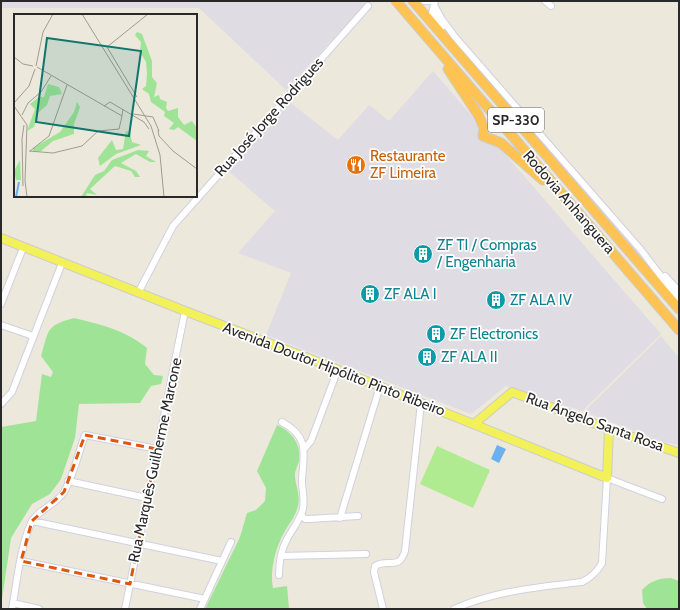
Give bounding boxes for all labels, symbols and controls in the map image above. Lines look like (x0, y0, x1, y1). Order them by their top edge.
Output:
inset map (14, 14, 197, 197)
street label: Rua José Jorge Rodrigues (211, 54, 327, 180)
road number: SP-330 (488, 108, 544, 132)
place label: Restaurante ZF Limeira (370, 147, 446, 182)
street label: Rodovia Anhanguera (519, 147, 619, 258)
restaurant icon: Restaurante ZF Limeira (345, 154, 367, 176)
place label: ZF TI / Compras / Engenharia (436, 236, 537, 271)
building icon: ZF TI / Compras / Engenharia (412, 243, 434, 265)
building icon: ZF ALA I (359, 283, 381, 305)
place label: ZF ALA I (384, 285, 437, 303)
building icon: ZF ALA IV (485, 289, 507, 311)
place label: ZF ALA IV (510, 291, 573, 309)
street label: Avenida Doutor Hipólito Pinto Ribeiro (220, 318, 448, 420)
building icon: ZF Electronics (425, 323, 447, 345)
place label: ZF Electronics (450, 325, 538, 343)
building icon: ZF ALA II (416, 346, 438, 368)
place label: ZF ALA II (441, 348, 497, 366)
street label: Rua Marquês Guilherme Marcone (124, 356, 186, 564)
street label: Rua Ângelo Santa Rosa (524, 388, 667, 456)

